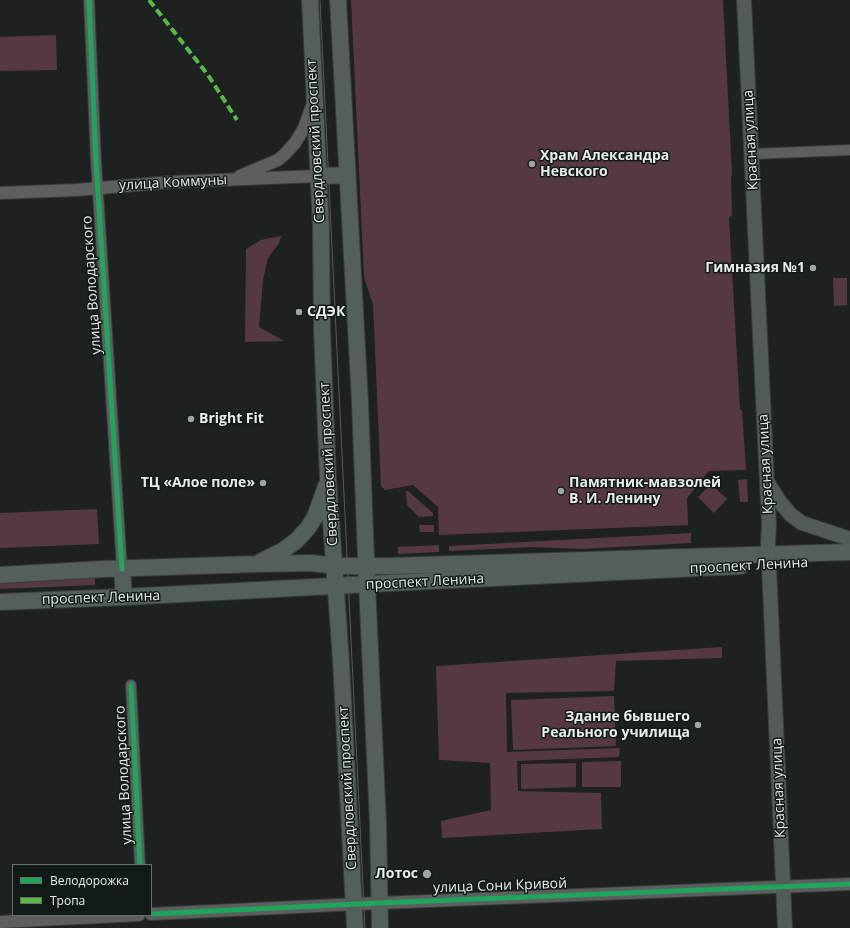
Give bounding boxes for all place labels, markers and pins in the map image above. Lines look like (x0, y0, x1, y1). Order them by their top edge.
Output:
place label: Храм Александра Невского (540, 148, 669, 180)
marker: Храм Александра Невского (527, 159, 537, 169)
place label: Гимназия №1 (705, 260, 805, 276)
marker: Гимназия №1 (808, 263, 818, 273)
place label: СДЭК (307, 304, 345, 320)
marker: СДЭК (294, 307, 304, 317)
place label: Bright Fit (199, 411, 264, 427)
marker: Bright Fit (186, 414, 196, 424)
place label: ТЦ «Алое поле» (141, 475, 255, 491)
place label: Памятник-мавзолей В. И. Ленину (569, 475, 721, 508)
marker: ТЦ «Алое поле» (258, 478, 268, 488)
marker: Памятник-мавзолей В. И. Ленину (556, 486, 566, 496)
place label: Здание бывшего Реального училища (541, 709, 690, 742)
marker: Здание бывшего Реального училища (693, 720, 703, 730)
place label: Лотос (375, 866, 418, 882)
marker: Лотос (421, 868, 433, 880)

